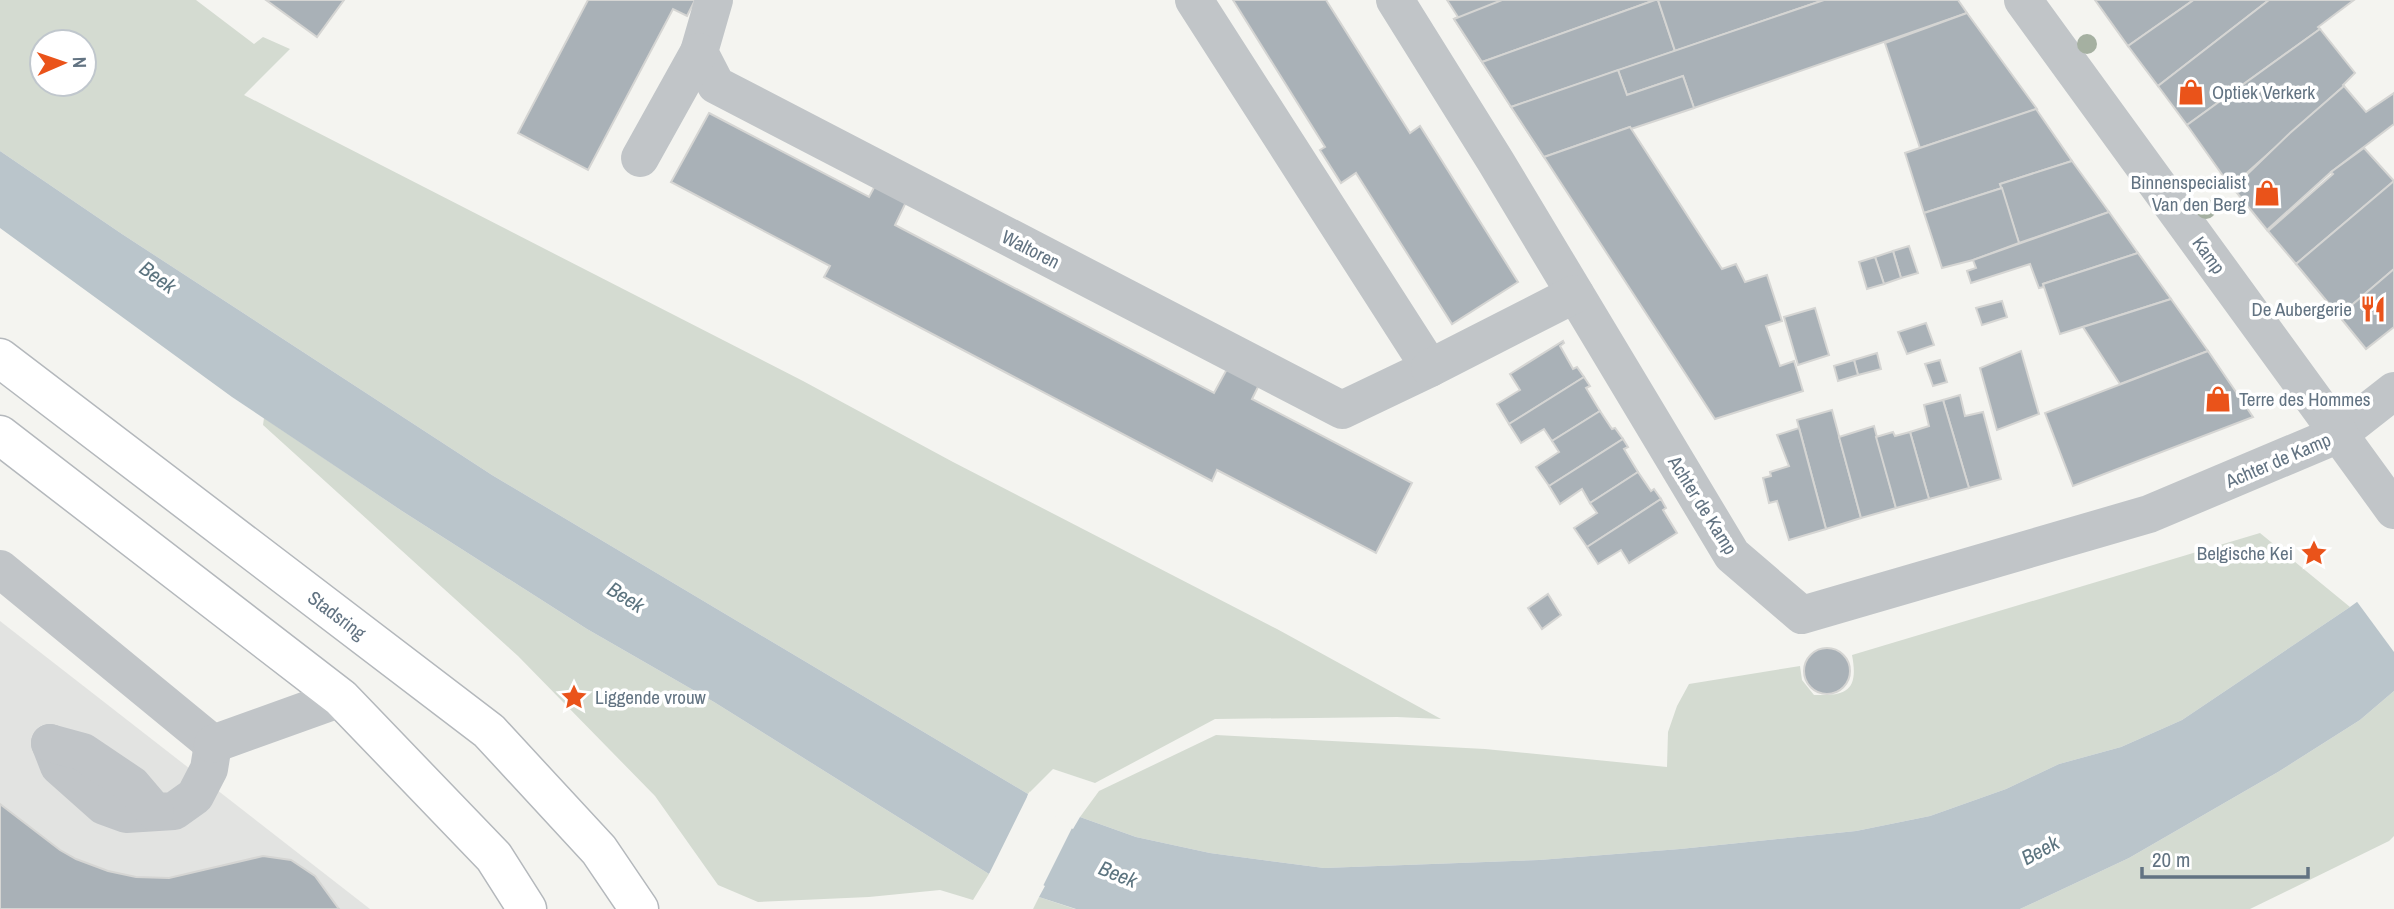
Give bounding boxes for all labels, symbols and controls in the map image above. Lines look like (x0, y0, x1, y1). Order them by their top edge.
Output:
north arrow (28, 28, 98, 98)
text: N (67, 56, 93, 68)
shop icon: Optiek Verkerk (2176, 77, 2206, 107)
place label: Optiek Verkerk (2212, 79, 2315, 105)
place label: Binnenspecialist Van den Berg (2131, 169, 2247, 217)
shop icon: Binnenspecialist Van den Berg (2252, 178, 2282, 208)
street label: Waltoren (998, 223, 1064, 275)
street label: Kamp (2187, 231, 2231, 279)
water label: Beek (134, 254, 184, 301)
restaurant icon: De Aubergerie (2358, 294, 2388, 324)
place label: De Aubergerie (2252, 296, 2352, 322)
shop icon: Terre des Hommes (2203, 384, 2233, 414)
place label: Terre des Hommes (2239, 386, 2371, 412)
street label: Achter de Kamp (2221, 426, 2335, 494)
street label: Achter de Kamp (1662, 450, 1744, 559)
place icon: Belgische Kei (2299, 538, 2329, 568)
place label: Belgische Kei (2197, 540, 2293, 566)
water label: Beek (602, 574, 652, 620)
street label: Stadsring (303, 585, 372, 646)
place icon: Liggende vrouw (559, 682, 589, 712)
place label: Liggende vrouw (595, 684, 707, 710)
water label: Beek (2016, 827, 2065, 872)
scale bar (2142, 836, 2308, 880)
text: 20 m (2152, 845, 2190, 874)
water label: Beek (1094, 853, 1143, 895)

